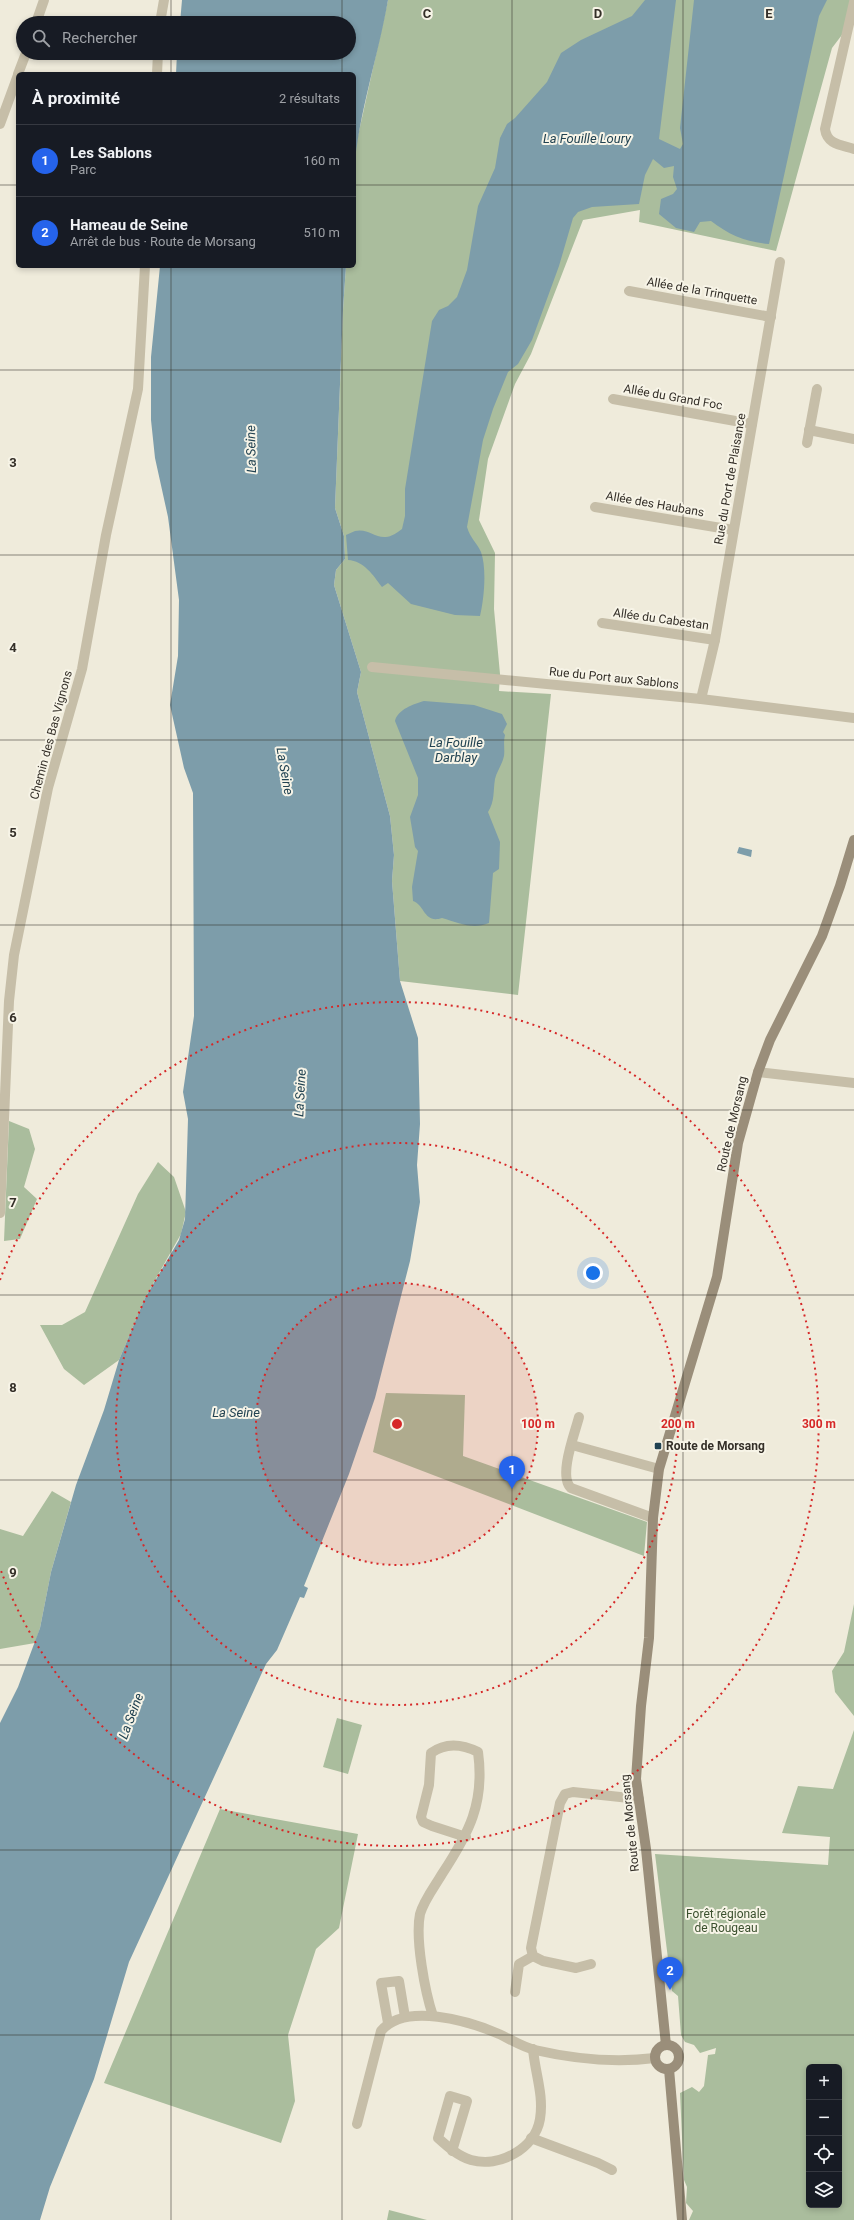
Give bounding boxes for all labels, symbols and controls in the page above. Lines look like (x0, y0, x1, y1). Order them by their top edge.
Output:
text: C (423, 6, 432, 21)
text: D (594, 6, 602, 21)
text: E (765, 6, 773, 21)
search box (16, 16, 356, 60)
icon: search (30, 27, 52, 49)
text: Rechercher (62, 29, 137, 47)
text: À proximité (32, 88, 120, 108)
text: 2 résultats (279, 91, 340, 106)
water label: La Fouille Loury (543, 131, 632, 146)
text: Les Sablons (70, 144, 152, 162)
text: 1 (41, 153, 49, 168)
text: 160 m (303, 153, 340, 168)
text: Parc (70, 162, 96, 177)
text: Hameau de Seine (70, 216, 188, 234)
text: 2 (41, 225, 49, 240)
text: 510 m (303, 225, 340, 240)
text: Arrêt de bus · Route de Morsang (70, 234, 256, 249)
street label: Allée de la Trinquette (646, 274, 758, 308)
street label: Allée du Grand Foc (622, 381, 724, 413)
street label: Rue du Port de Plaisance (712, 412, 748, 546)
water label: La Seine (243, 425, 259, 473)
text: 3 (9, 455, 17, 470)
street label: Allée des Haubans (605, 488, 705, 520)
street label: Allée du Cabestan (612, 605, 710, 633)
text: 4 (9, 640, 17, 655)
street label: Rue du Port aux Sablons (548, 664, 680, 692)
street label: Chemin des Bas Vignons (27, 669, 75, 801)
water label: La Fouille Darblay (429, 735, 483, 765)
water label: La Seine (273, 746, 297, 796)
text: 5 (9, 825, 17, 840)
text: 6 (9, 1010, 17, 1025)
water label: La Seine (291, 1068, 309, 1117)
street label: Route de Morsang (714, 1075, 750, 1173)
text: 7 (9, 1195, 17, 1210)
your location (583, 1263, 603, 1283)
text: 8 (9, 1380, 17, 1395)
water label: La Seine (212, 1405, 260, 1420)
centre of rings (390, 1417, 404, 1431)
text: 100 m (521, 1417, 555, 1431)
text: 200 m (661, 1417, 695, 1431)
text: 300 m (802, 1417, 836, 1431)
place label: Route de Morsang (666, 1439, 765, 1453)
marker: Route de Morsang (653, 1441, 663, 1451)
pin: 1 (499, 1456, 525, 1489)
text: 9 (9, 1565, 17, 1580)
water label: La Seine (115, 1691, 147, 1741)
street label: Route de Morsang (618, 1774, 642, 1872)
park label: Forêt régionale de Rougeau (686, 1907, 766, 1935)
pin: 2 (657, 1957, 683, 1990)
map controls (806, 2064, 842, 2208)
button: + (806, 2064, 842, 2100)
button: − (806, 2100, 842, 2136)
button: locate (806, 2136, 842, 2172)
button: layers (806, 2172, 842, 2208)

